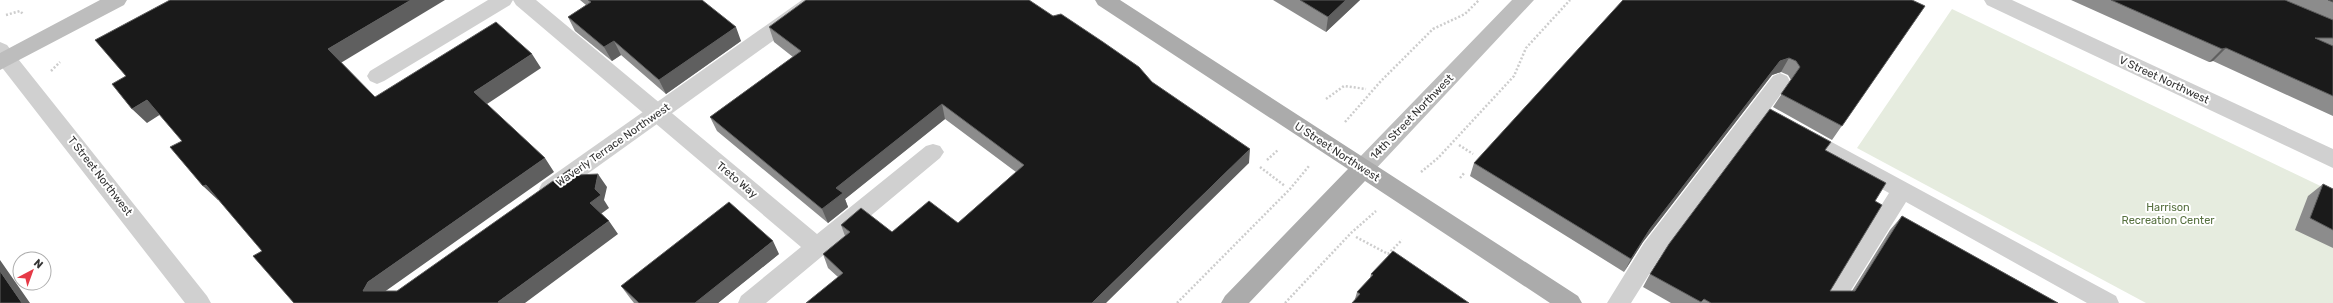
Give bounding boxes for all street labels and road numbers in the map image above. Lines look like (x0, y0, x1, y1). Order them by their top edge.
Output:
street label: V Street Northwest (2117, 53, 2212, 107)
street label: 14th Street Northwest (1368, 71, 1457, 162)
street label: Waverly Terrace Northwest (553, 100, 673, 189)
street label: U Street Northwest (1292, 120, 1383, 185)
street label: T Street Northwest (65, 134, 135, 219)
street label: Treto Way (714, 159, 760, 201)

